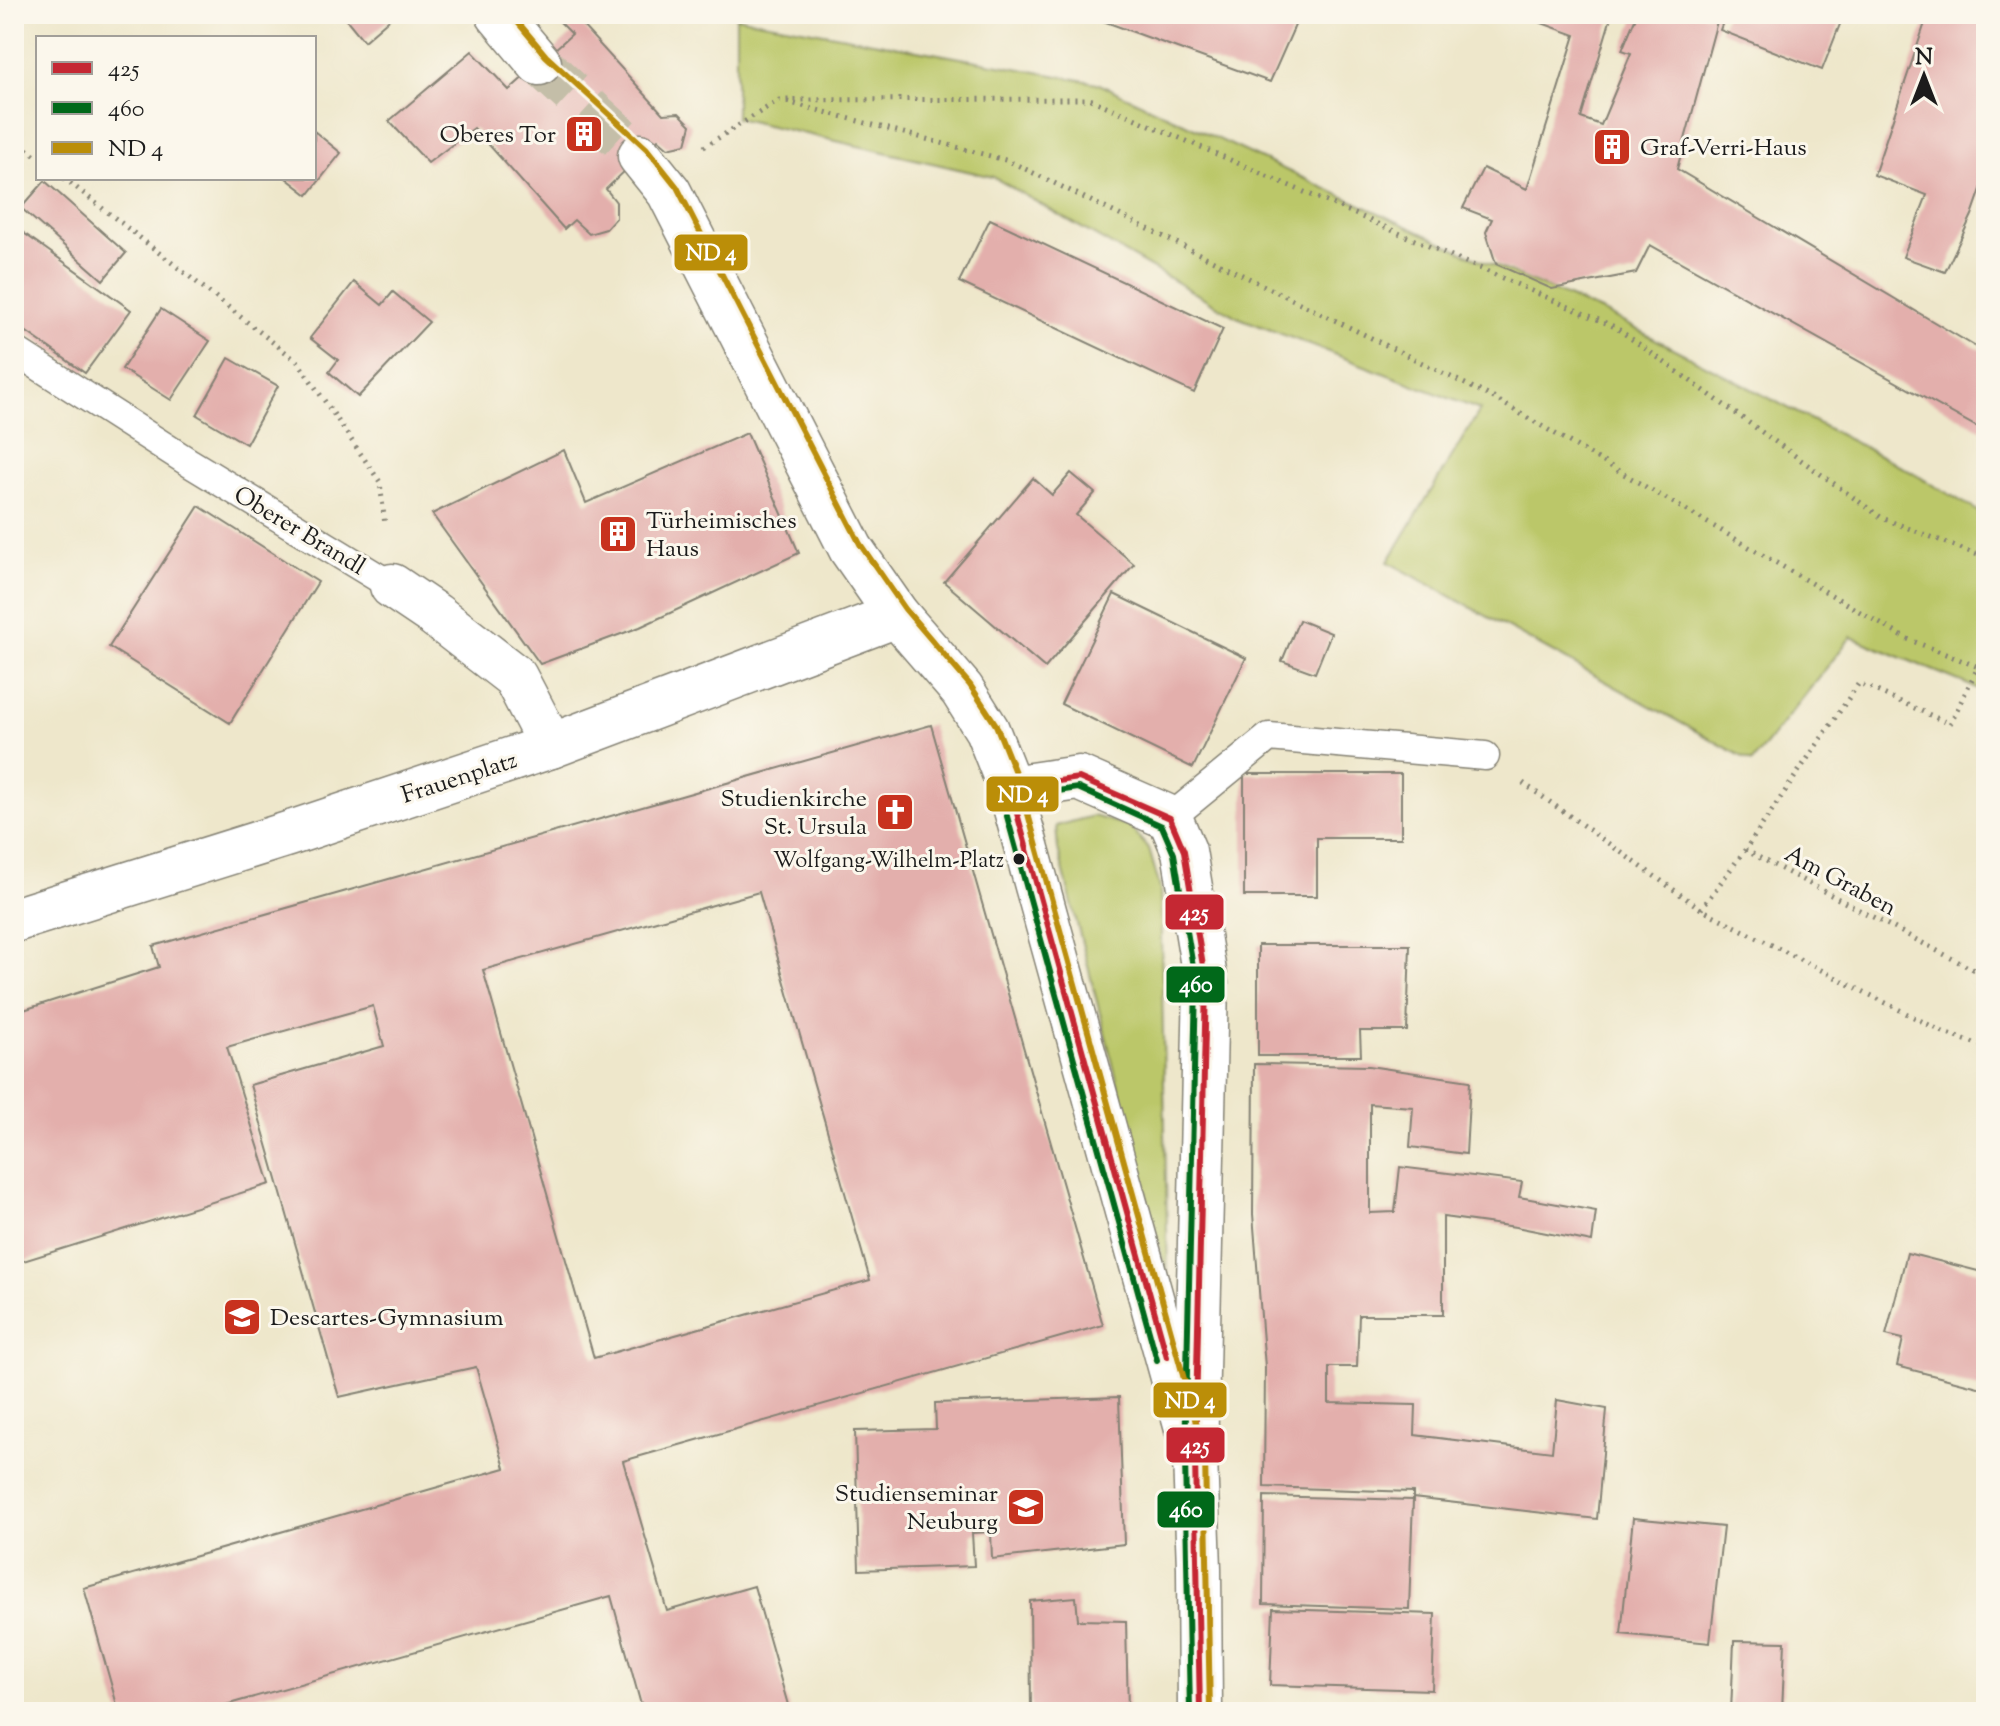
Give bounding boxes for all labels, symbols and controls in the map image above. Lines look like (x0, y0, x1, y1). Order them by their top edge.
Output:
legend (36, 36, 316, 180)
north arrow (1884, 36, 1964, 116)
text: N (1915, 43, 1933, 75)
text: 425 (108, 53, 140, 87)
text: 460 (108, 93, 145, 127)
building icon: Oberes Tor (563, 113, 605, 155)
place label: Oberes Tor (440, 119, 556, 153)
building icon: Graf-Verri-Haus (1591, 126, 1633, 168)
place label: Graf-Verri-Haus (1640, 132, 1807, 166)
text: ND 4 (108, 133, 163, 167)
line badge: ND 4 (673, 233, 749, 272)
text: ND 4 (686, 239, 736, 271)
street label: Oberer Brandl (227, 479, 372, 585)
place label: Türheimisches Haus (646, 505, 797, 567)
building icon: Türheimisches Haus (597, 513, 639, 555)
street label: Frauenplatz (397, 744, 522, 814)
line badge: ND 4 (985, 775, 1060, 813)
text: ND 4 (998, 781, 1048, 813)
place label: Studienkirche St. Ursula (721, 783, 867, 845)
church icon: Studienkirche St. Ursula (874, 791, 916, 833)
street label: Am Graben (1778, 838, 1902, 926)
place label: Wolfgang-Wilhelm-Platz (773, 846, 1004, 878)
marker: Wolfgang-Wilhelm-Platz (1011, 851, 1027, 867)
line badge: 425 (1164, 893, 1225, 931)
text: 425 (1179, 899, 1209, 931)
line badge: 460 (1165, 965, 1226, 1004)
text: 460 (1178, 971, 1213, 1003)
school or university icon: Descartes-Gymnasium (221, 1296, 263, 1338)
place label: Descartes-Gymnasium (270, 1302, 504, 1336)
line badge: ND 4 (1152, 1381, 1228, 1419)
text: ND 4 (1165, 1387, 1215, 1419)
line badge: 425 (1165, 1426, 1226, 1464)
text: 425 (1180, 1432, 1210, 1464)
place label: Studienseminar Neuburg (835, 1478, 998, 1540)
school or university icon: Studienseminar Neuburg (1005, 1486, 1047, 1528)
line badge: 460 (1156, 1490, 1216, 1529)
text: 460 (1168, 1496, 1203, 1528)

